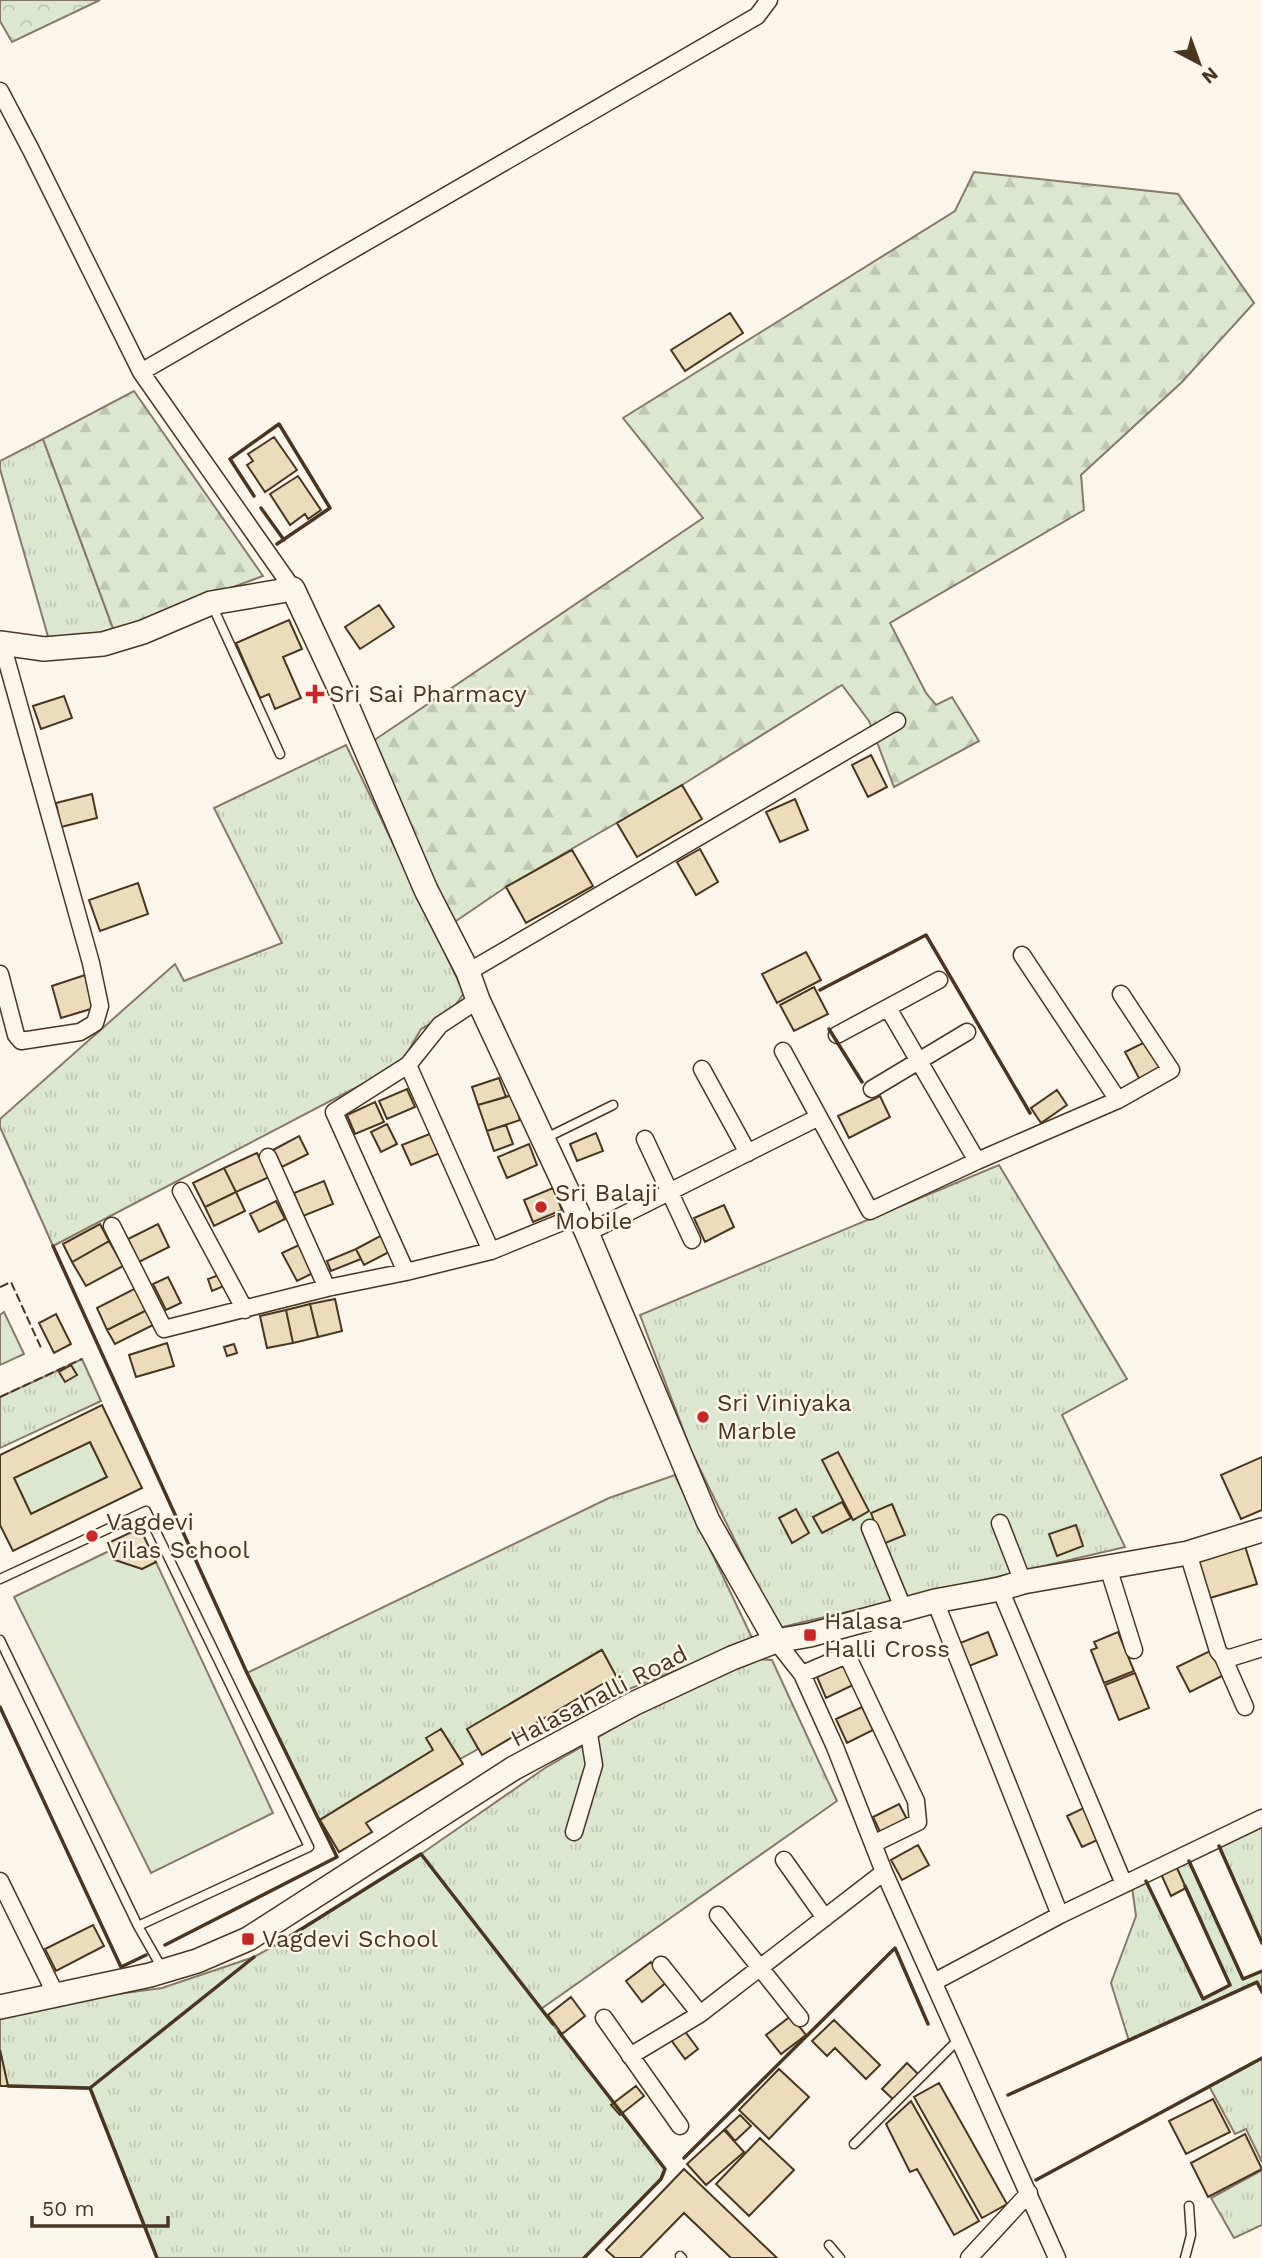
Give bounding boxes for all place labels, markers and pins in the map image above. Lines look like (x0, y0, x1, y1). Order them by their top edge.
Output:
place label: Sri Sai Pharmacy (329, 680, 527, 708)
marker: Sri Sai Pharmacy (307, 686, 323, 702)
place label: Sri Balaji Mobile (555, 1179, 658, 1235)
marker: Sri Balaji Mobile (533, 1199, 549, 1215)
place label: Sri Viniyaka Marble (717, 1389, 852, 1445)
marker: Sri Viniyaka Marble (695, 1409, 711, 1425)
place label: Vagdevi Vilas School (106, 1508, 250, 1564)
marker: Vagdevi Vilas School (84, 1528, 100, 1544)
place label: Halasa Halli Cross (824, 1607, 950, 1663)
marker: Halasa Halli Cross (802, 1627, 818, 1643)
place label: Vagdevi School (262, 1925, 439, 1953)
marker: Vagdevi School (240, 1931, 256, 1947)

